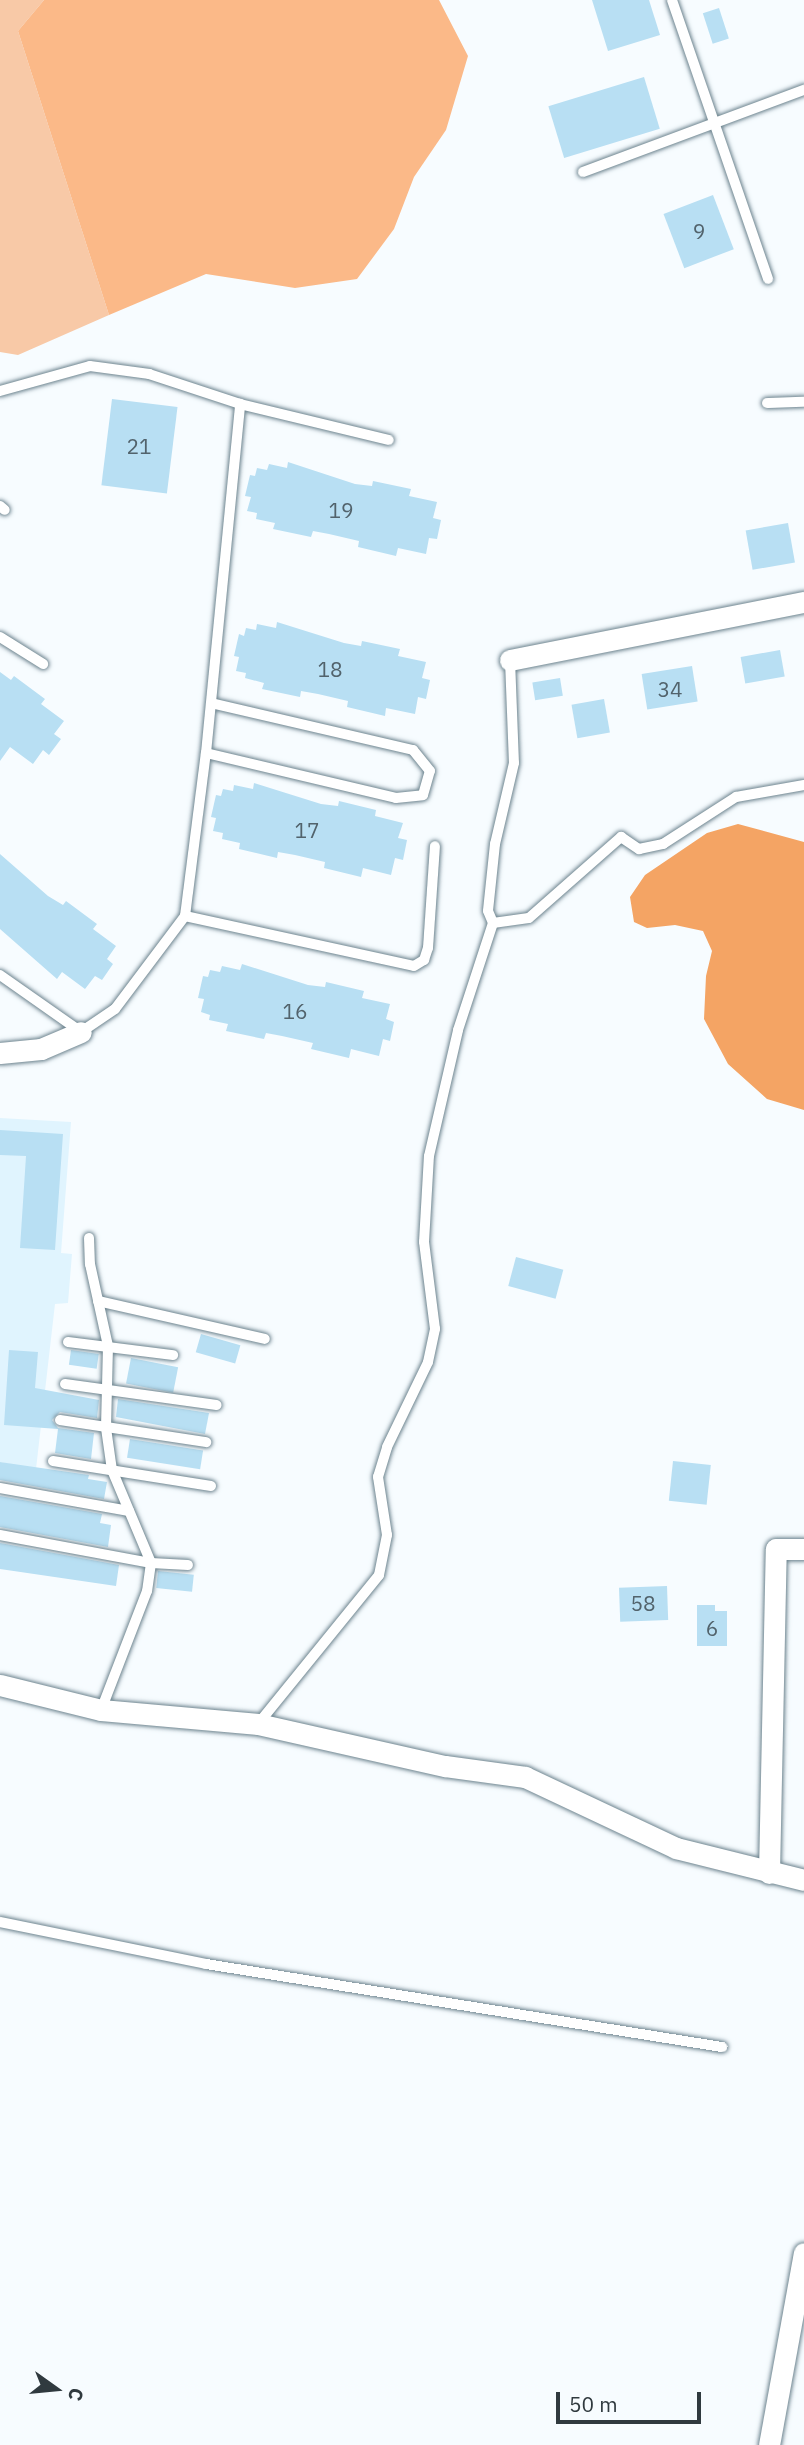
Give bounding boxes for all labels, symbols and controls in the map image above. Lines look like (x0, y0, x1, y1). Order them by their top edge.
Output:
house number: 9 (693, 218, 705, 244)
house number: 21 (126, 433, 152, 459)
house number: 19 (328, 497, 354, 523)
house number: 18 (317, 656, 343, 682)
house number: 34 (657, 676, 683, 702)
house number: 17 (294, 817, 320, 843)
house number: 16 (282, 998, 308, 1024)
house number: 58 (630, 1590, 656, 1616)
house number: 6 (706, 1615, 718, 1641)
north arrow (21, 2354, 91, 2424)
scale bar (559, 2378, 704, 2422)
text: С (63, 2385, 89, 2404)
text: 50 m (569, 2390, 618, 2418)

